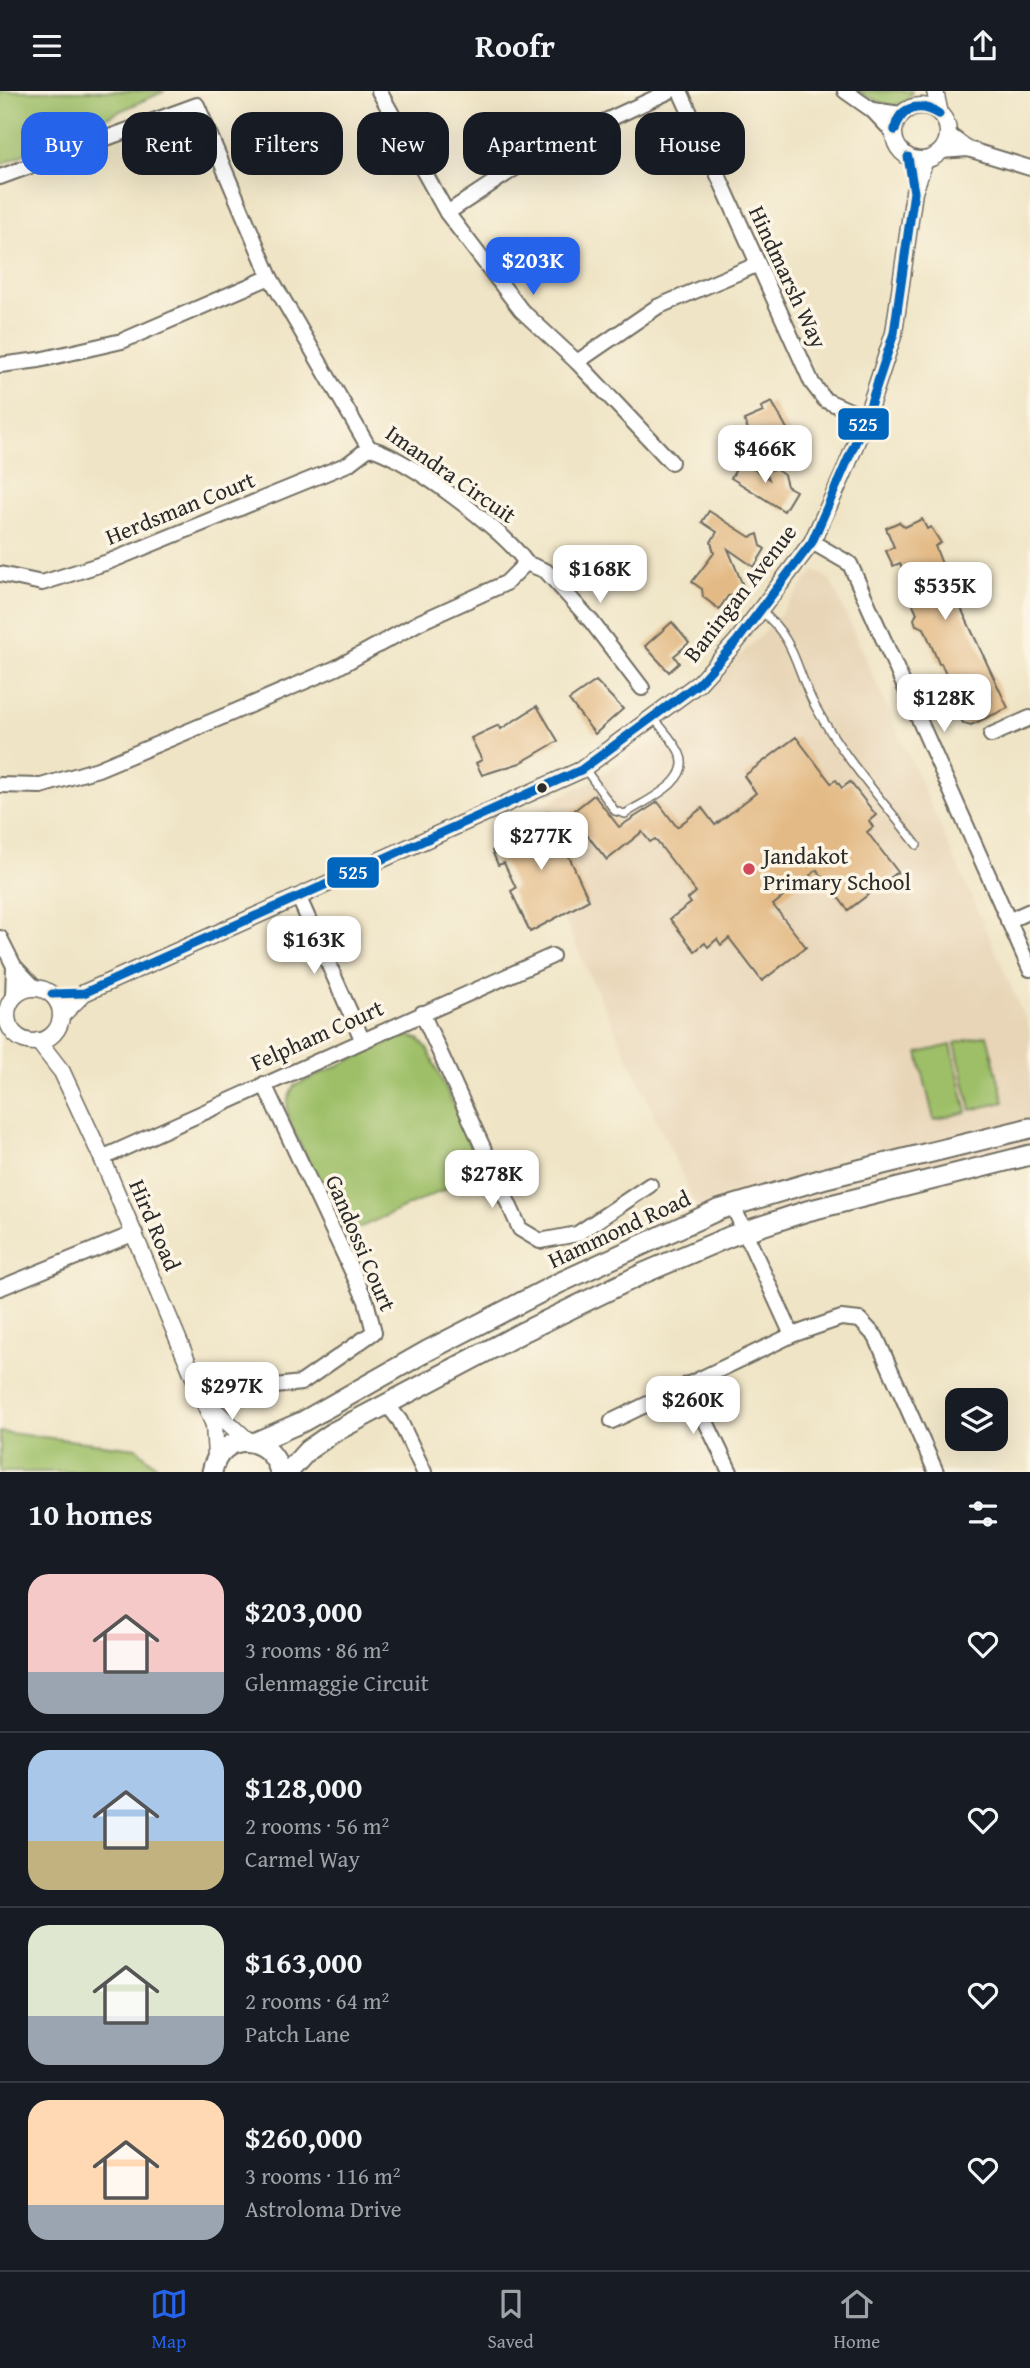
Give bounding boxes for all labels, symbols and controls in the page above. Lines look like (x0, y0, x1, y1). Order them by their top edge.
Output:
text: Roofr (475, 22, 555, 69)
icon: menu (28, 27, 66, 65)
icon: share (964, 27, 1002, 65)
chip: Buy (21, 112, 108, 175)
chip: Rent (122, 112, 217, 175)
chip: Filters (231, 112, 343, 175)
chip: New (357, 112, 449, 175)
chip: Apartment (463, 112, 621, 175)
chip: House (635, 112, 745, 175)
street label: Hindmarsh Way (741, 200, 836, 354)
pin: $203K (484, 237, 582, 297)
text: $203K (502, 243, 564, 276)
line badge: 525 (837, 407, 890, 441)
text: 525 (848, 410, 878, 438)
street label: Imandra Circuit (379, 416, 523, 531)
pin: $466K (716, 425, 814, 485)
text: $466K (734, 431, 796, 464)
street label: Herdsman Court (100, 463, 260, 553)
street label: Baningan Avenue (675, 517, 804, 669)
pin: $168K (551, 545, 649, 605)
text: $168K (569, 551, 631, 584)
pin: $535K (896, 563, 994, 622)
text: $535K (914, 568, 976, 601)
pin: $128K (895, 675, 993, 734)
text: $128K (913, 680, 975, 713)
unlabelled marker (535, 781, 549, 795)
pin: $277K (492, 813, 590, 872)
text: $277K (510, 818, 572, 851)
place label: Jandakot Primary School (760, 839, 911, 898)
line badge: 525 (326, 856, 380, 889)
text: 525 (338, 858, 368, 886)
marker: Jandakot Primary School (741, 861, 757, 877)
pin: $163K (265, 917, 363, 976)
text: $163K (283, 922, 345, 955)
street label: Felpham Court (245, 991, 388, 1078)
pin: $278K (443, 1151, 541, 1210)
text: $278K (461, 1156, 523, 1189)
street label: Gandossi Court (318, 1169, 405, 1316)
street label: Hird Road (121, 1174, 190, 1276)
street label: Hammond Road (542, 1181, 696, 1276)
pin: $297K (183, 1363, 281, 1422)
text: $297K (201, 1368, 263, 1401)
pin: $260K (644, 1377, 742, 1436)
text: $260K (662, 1382, 724, 1415)
map controls (945, 1388, 1008, 1451)
button: layers (945, 1388, 1008, 1451)
text: 10 homes (28, 1492, 153, 1536)
icon: filters (964, 1495, 1002, 1533)
text: $203,000 (245, 1589, 362, 1633)
icon: home (84, 1602, 168, 1686)
icon: heart (964, 1625, 1002, 1663)
text: 3 rooms · 86 m² (245, 1633, 389, 1666)
text: Glenmaggie Circuit (245, 1666, 429, 1699)
text: $128,000 (245, 1765, 362, 1809)
icon: home (84, 1778, 168, 1862)
icon: heart (964, 1801, 1002, 1839)
text: 2 rooms · 56 m² (245, 1809, 389, 1842)
text: Carmel Way (245, 1842, 360, 1875)
text: $163,000 (245, 1940, 362, 1984)
icon: home (84, 1953, 168, 2037)
icon: heart (964, 1976, 1002, 2014)
text: 2 rooms · 64 m² (245, 1984, 389, 2017)
text: Patch Lane (245, 2017, 350, 2050)
text: $260,000 (245, 2115, 362, 2159)
icon: home (84, 2128, 168, 2212)
icon: heart (964, 2151, 1002, 2189)
text: 3 rooms · 116 m² (245, 2159, 400, 2192)
text: Astroloma Drive (245, 2192, 402, 2225)
tab: Map (150, 2285, 188, 2355)
tab: Saved (488, 2285, 534, 2355)
tab: Home (833, 2285, 880, 2355)

